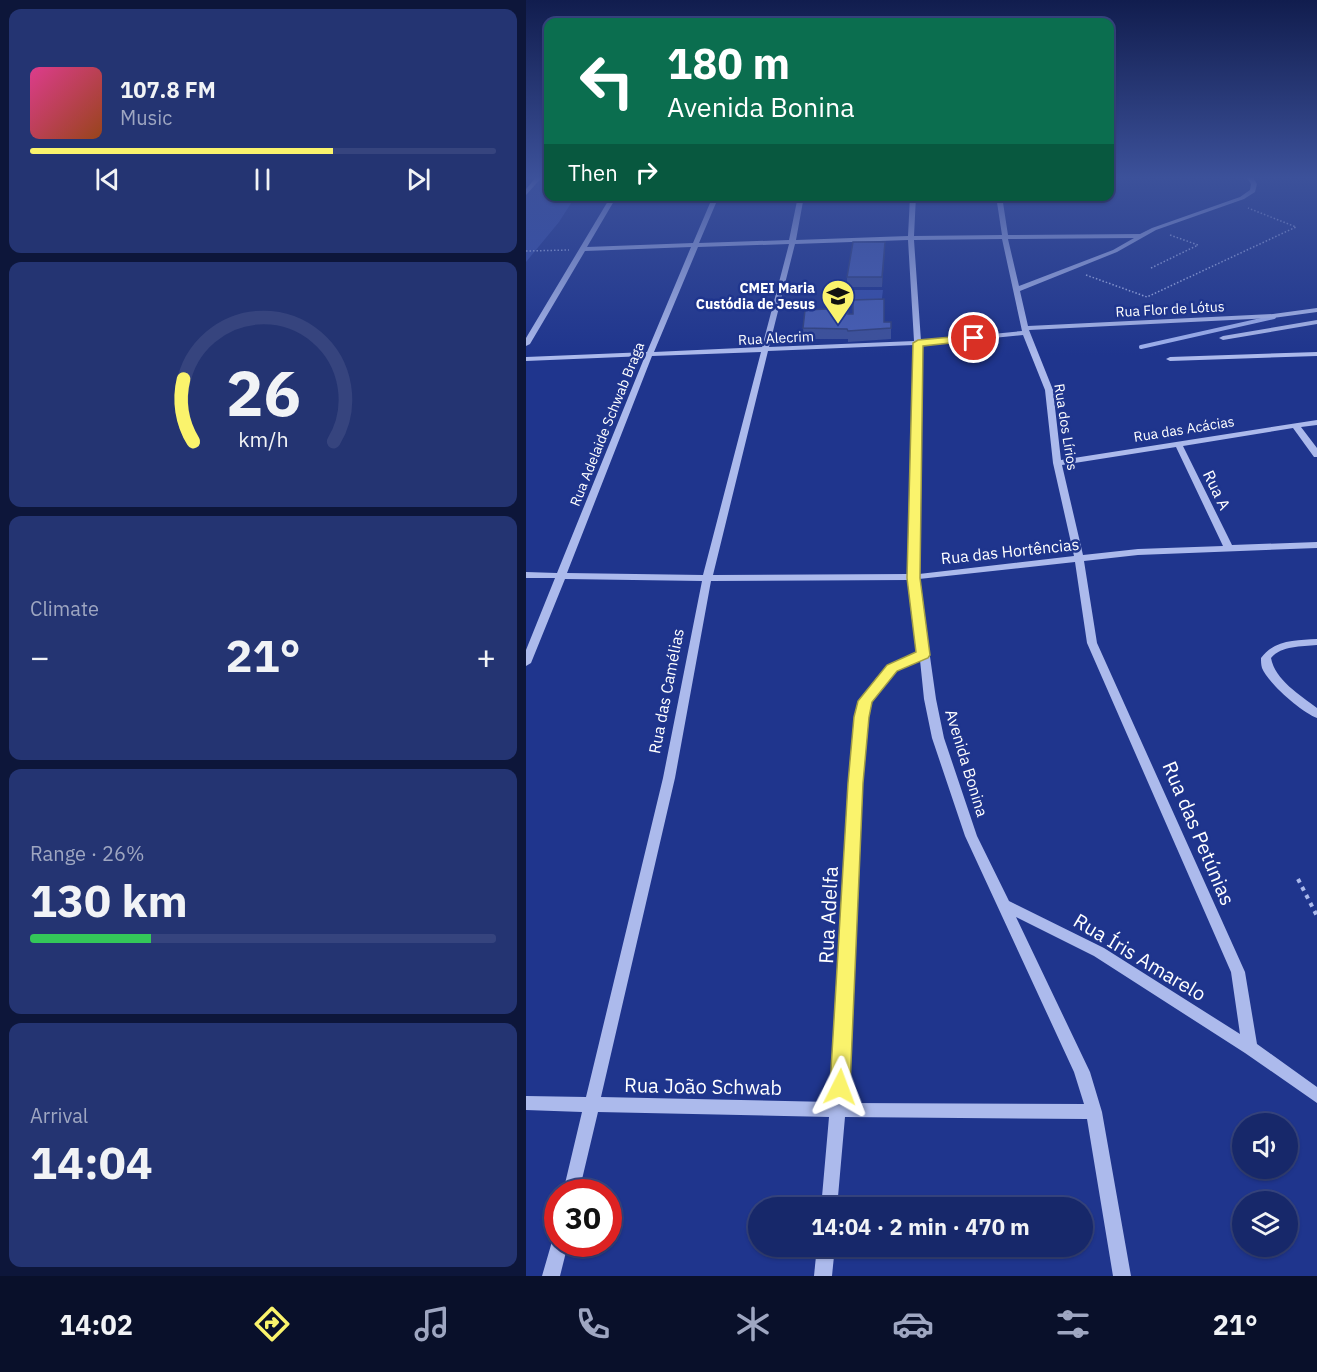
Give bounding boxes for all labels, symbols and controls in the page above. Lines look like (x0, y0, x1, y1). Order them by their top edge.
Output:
text: 180 m (667, 36, 790, 91)
icon: left (568, 42, 646, 120)
text: 107.8 FM (120, 75, 216, 104)
text: Avenida Bonina (667, 89, 855, 124)
text: Music (120, 104, 172, 131)
icon: right (630, 156, 663, 189)
text: Then (568, 158, 618, 187)
icon: previous (91, 163, 124, 196)
icon: pause (246, 163, 279, 196)
icon: next (402, 163, 435, 196)
school or university icon: CMEI Maria Custódia de Jesus (820, 278, 856, 325)
place label: CMEI Maria Custódia de Jesus (696, 279, 815, 313)
street label: Rua Flor de Lótus (1115, 297, 1225, 321)
pin (948, 312, 999, 363)
icon: arrive (957, 321, 990, 354)
street label: Rua Alecrim (738, 327, 814, 349)
street label: Rua Adelaide Schwab Braga (566, 339, 648, 509)
text: 26 (226, 352, 300, 433)
street label: Rua dos Lírios (1050, 382, 1082, 472)
street label: Rua das Acácias (1132, 412, 1236, 446)
text: km/h (238, 425, 288, 453)
street label: Rua A (1199, 467, 1235, 513)
street label: Rua das Hortências (940, 534, 1080, 568)
text: Climate (30, 595, 99, 622)
text: 21° (225, 626, 301, 684)
street label: Rua das Camélias (644, 627, 688, 755)
text: − (30, 635, 50, 678)
text: + (476, 635, 496, 678)
street label: Avenida Bonina (941, 707, 993, 820)
street label: Rua das Petúnias (1156, 757, 1242, 909)
text: Range · 26% (30, 840, 145, 867)
street label: Rua Adelfa (812, 865, 844, 964)
text: 130 km (30, 871, 188, 929)
street label: Rua Íris Amarelo (1069, 907, 1211, 1007)
position arrow (808, 1055, 872, 1119)
street label: Rua João Schwab (624, 1071, 782, 1101)
text: Arrival (30, 1102, 88, 1129)
map controls (1232, 1113, 1298, 1257)
button: sound (1232, 1113, 1298, 1179)
text: 14:04 (30, 1133, 153, 1191)
speed limit sign: 30 (544, 1179, 622, 1257)
button: layers (1232, 1191, 1298, 1257)
text: 14:04 · 2 min · 470 m (811, 1212, 1030, 1241)
icon: directions (251, 1303, 293, 1345)
icon: music (411, 1303, 453, 1345)
icon: phone (572, 1303, 614, 1345)
icon: climate (732, 1303, 774, 1345)
icon: car (892, 1303, 934, 1345)
icon: filters (1052, 1303, 1094, 1345)
text: 14:02 (59, 1307, 133, 1342)
text: 21° (1213, 1307, 1258, 1342)

